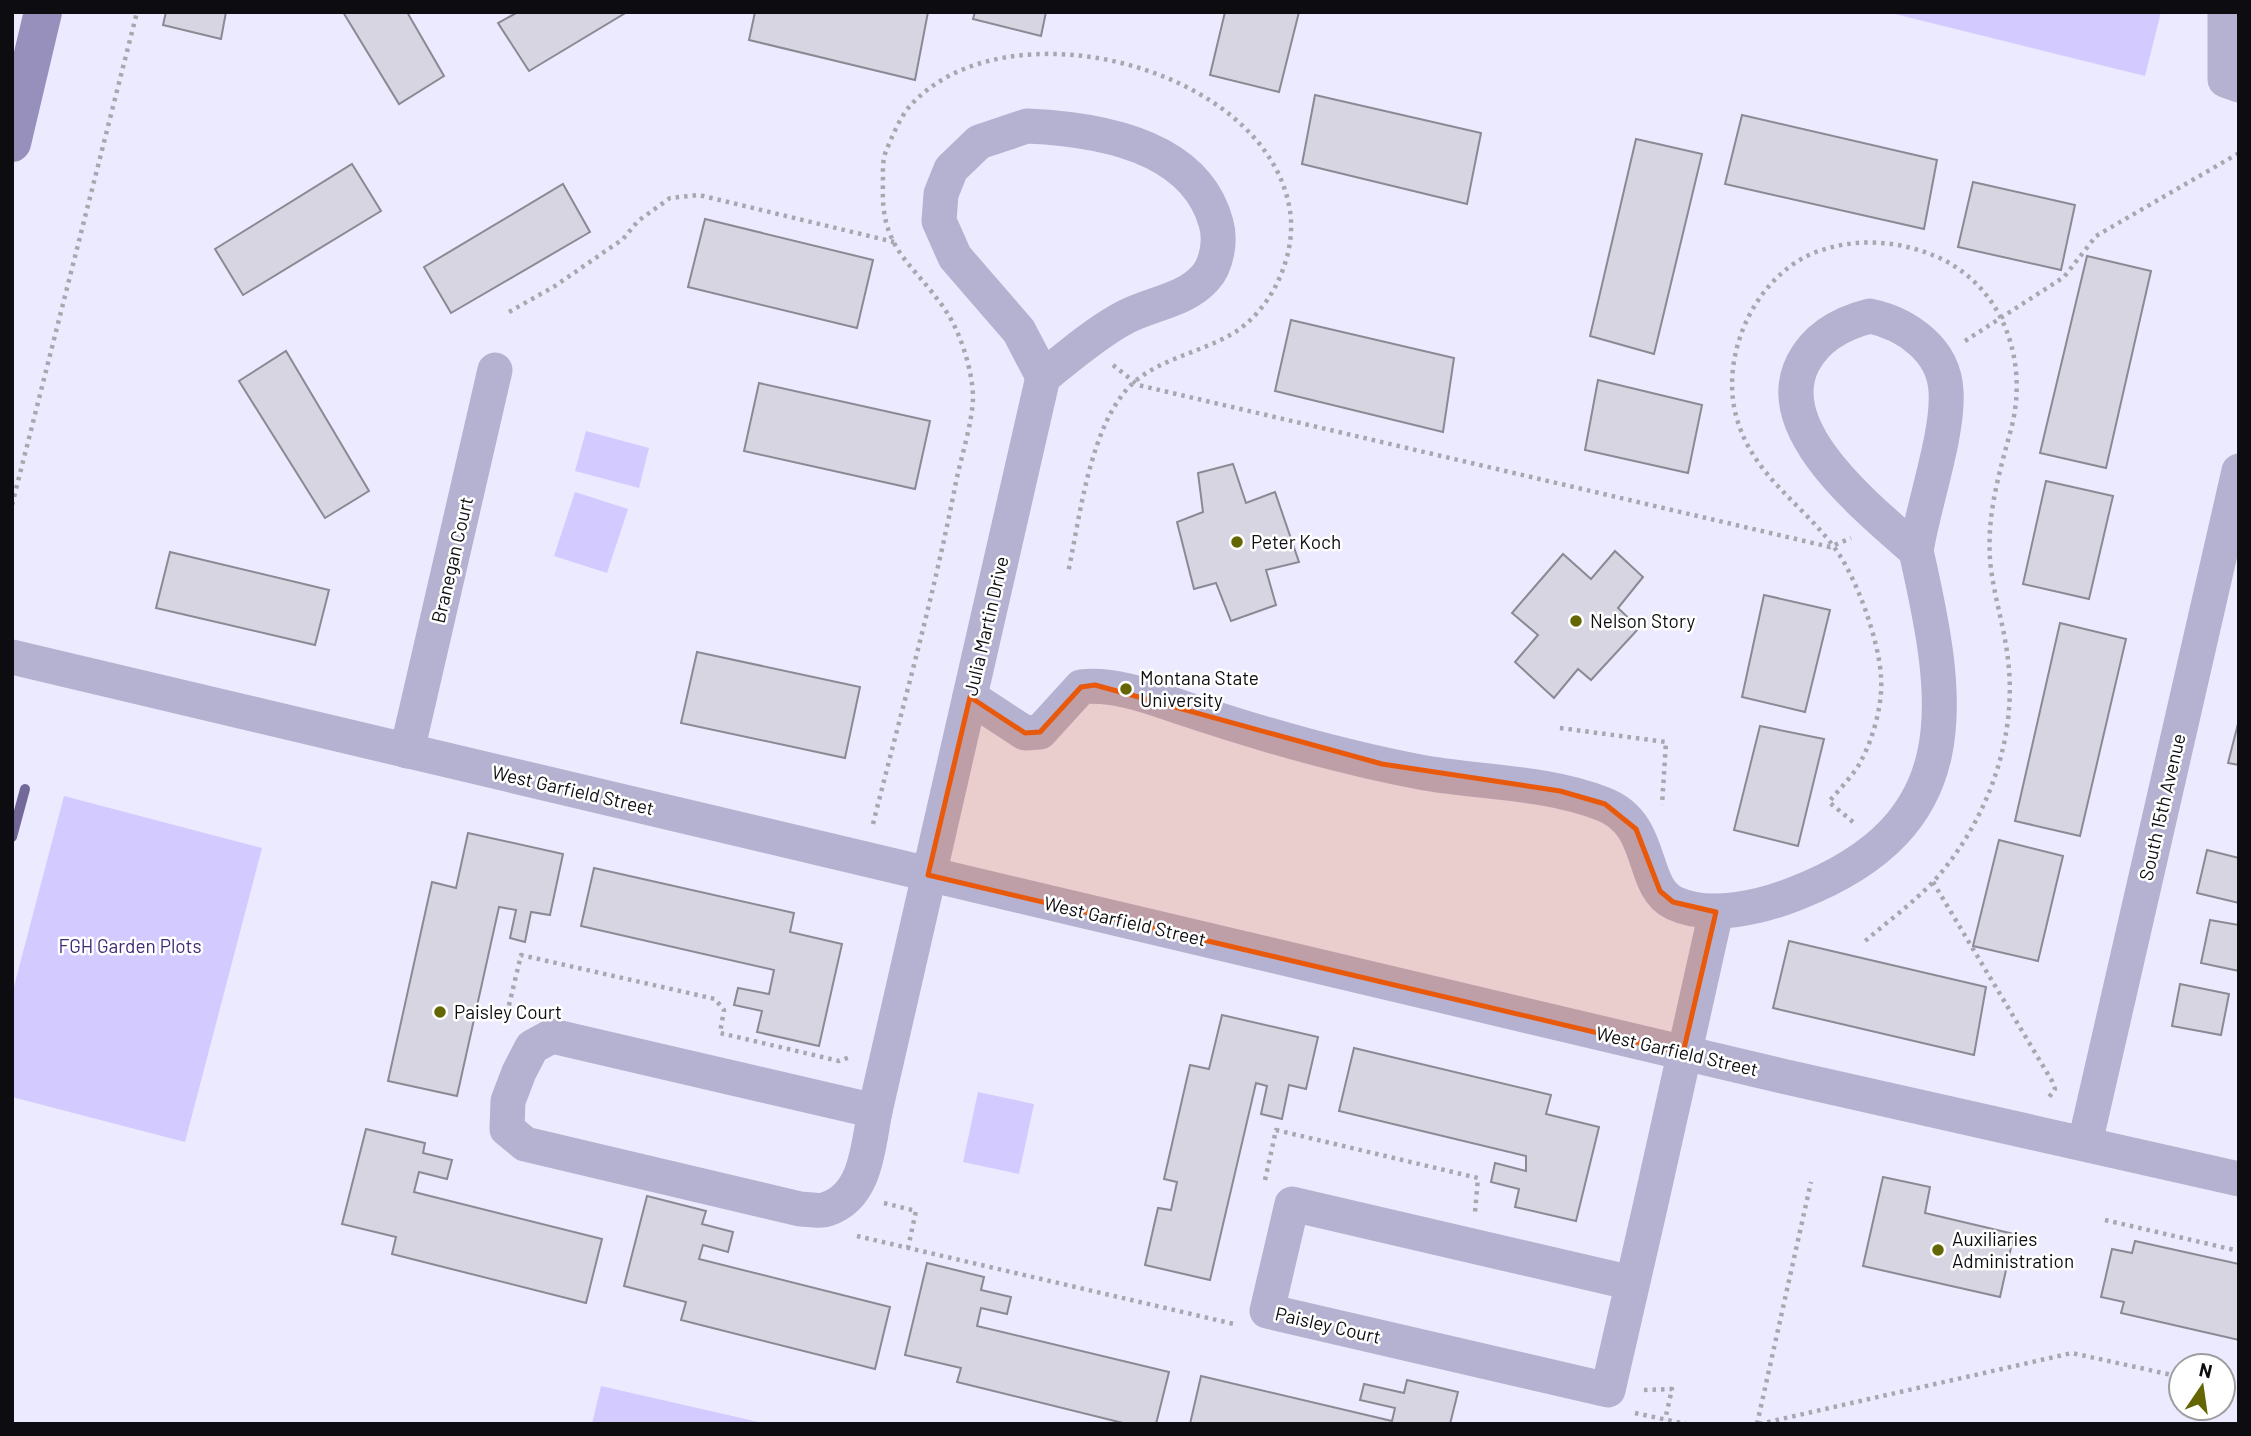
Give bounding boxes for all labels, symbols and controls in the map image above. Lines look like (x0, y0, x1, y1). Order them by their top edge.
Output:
street label: Branegan Court (426, 495, 477, 625)
place label: Peter Koch (1251, 530, 1341, 553)
marker: Peter Koch (1229, 534, 1245, 550)
street label: Julia Martin Drive (958, 554, 1013, 698)
place label: Nelson Story (1590, 609, 1695, 632)
marker: Nelson Story (1568, 613, 1584, 629)
place label: Montana State University (1140, 666, 1259, 711)
marker: Montana State University (1118, 681, 1134, 697)
street label: South 15th Avenue (2133, 731, 2190, 883)
street label: West Garfield Street (490, 760, 657, 819)
street label: West Garfield Street (1042, 891, 1209, 950)
park label: FGH Garden Plots (58, 934, 202, 957)
place label: Paisley Court (454, 1000, 562, 1023)
marker: Paisley Court (432, 1004, 448, 1020)
street label: West Garfield Street (1594, 1021, 1761, 1080)
place label: Auxiliaries Administration (1952, 1227, 2074, 1272)
marker: Auxiliaries Administration (1930, 1242, 1946, 1258)
street label: Paisley Court (1273, 1301, 1383, 1348)
north arrow (2167, 1352, 2237, 1422)
text: N (2197, 1357, 2215, 1383)

